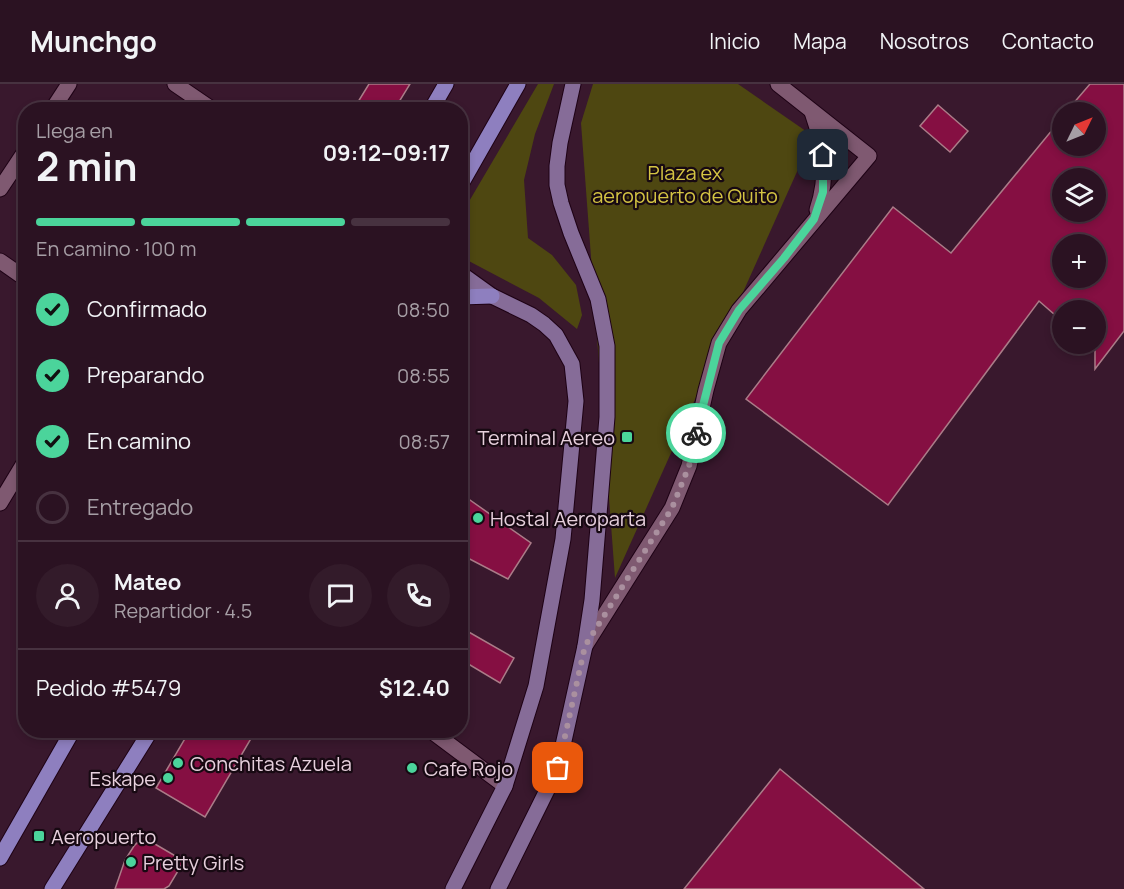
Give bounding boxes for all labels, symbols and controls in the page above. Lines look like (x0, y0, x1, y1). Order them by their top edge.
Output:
text: Munchgo (30, 22, 157, 60)
text: Inicio (709, 27, 760, 55)
text: Mapa (793, 27, 847, 55)
text: Nosotros (880, 27, 969, 55)
text: Contacto (1002, 27, 1094, 55)
north arrow (1052, 102, 1106, 156)
map controls (1052, 102, 1106, 354)
text: Llega en (36, 117, 113, 144)
pin (797, 129, 848, 180)
text: 09:12–09:17 (323, 138, 450, 168)
icon: home (806, 138, 839, 171)
text: 2 min (36, 139, 137, 193)
park label: Plaza ex aeropuerto de Quito (592, 159, 778, 209)
button: layers (1052, 168, 1106, 222)
button: + (1052, 234, 1106, 288)
text: En camino · 100 m (36, 235, 196, 262)
icon: check (36, 293, 69, 326)
text: Confirmado (87, 294, 207, 324)
text: 08:50 (396, 296, 450, 323)
button: − (1052, 300, 1106, 354)
icon: check (36, 359, 69, 392)
text: Preparando (87, 360, 205, 390)
text: 08:55 (397, 362, 450, 389)
courier (666, 403, 726, 463)
icon: bike (680, 417, 713, 450)
place label: Terminal Aereo (478, 424, 615, 451)
icon: check (36, 425, 69, 458)
text: En camino (87, 426, 191, 456)
text: 08:57 (399, 428, 450, 455)
marker: Terminal Aereo (620, 430, 634, 444)
text: Entregado (87, 492, 193, 522)
place label: Hostal Aeroparta (490, 505, 646, 532)
marker: Hostal Aeroparta (471, 511, 485, 525)
button: person (36, 564, 99, 627)
button: chat (309, 564, 372, 627)
button: phone (387, 564, 450, 627)
text: Mateo (114, 567, 181, 597)
text: Repartidor · 4.5 (114, 597, 252, 624)
text: Pedido #5479 (36, 673, 181, 703)
text: $12.40 (379, 673, 450, 703)
pin (532, 742, 583, 793)
place label: Conchitas Azuela (190, 750, 352, 777)
icon: bag (541, 751, 574, 784)
place label: Cafe Rojo (424, 755, 513, 782)
marker: Conchitas Azuela (171, 756, 185, 770)
marker: Cafe Rojo (405, 761, 419, 775)
place label: Eskape (90, 765, 156, 792)
marker: Eskape (161, 771, 175, 785)
place label: Aeropuerto (51, 823, 156, 850)
marker: Aeropuerto (32, 829, 46, 843)
place label: Pretty Girls (143, 849, 244, 876)
marker: Pretty Girls (124, 855, 138, 869)

